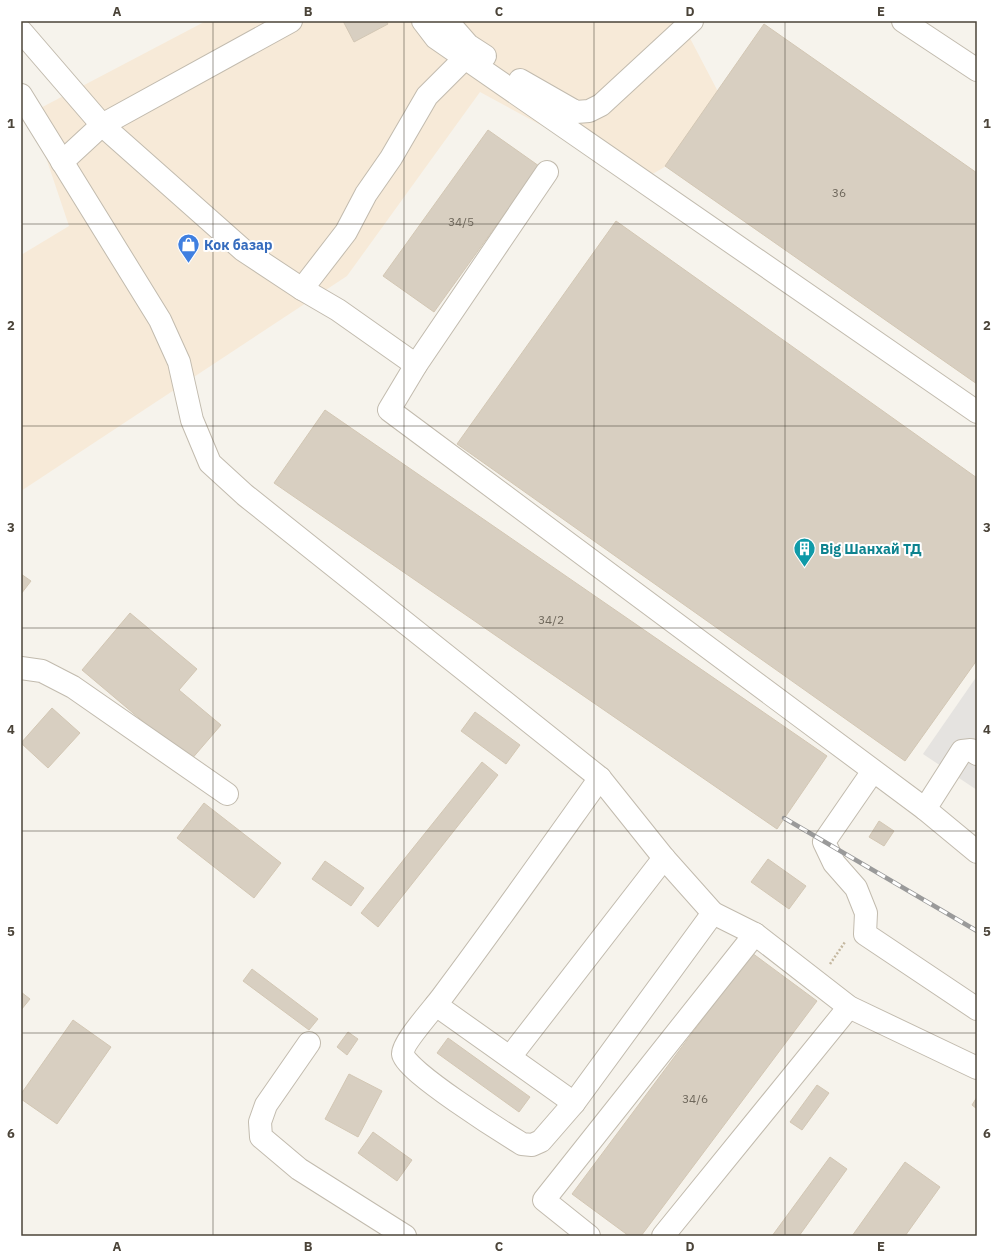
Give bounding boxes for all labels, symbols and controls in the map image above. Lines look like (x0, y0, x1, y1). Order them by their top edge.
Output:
text: A (113, 3, 122, 20)
text: B (304, 3, 313, 20)
text: C (495, 3, 504, 20)
text: D (685, 3, 695, 20)
text: E (877, 3, 885, 20)
text: 1 (7, 115, 15, 132)
text: 1 (983, 115, 991, 132)
house number: 36 (832, 185, 846, 200)
house number: 34/5 (448, 214, 474, 229)
shop icon: Кок базар (175, 232, 201, 265)
place label: Кок базар (204, 236, 273, 254)
text: 2 (7, 317, 15, 334)
text: 2 (983, 317, 991, 334)
text: 3 (7, 519, 15, 536)
text: 3 (983, 519, 991, 536)
building icon: Big Шанхай ТД (792, 536, 818, 569)
place label: Big Шанхай ТД (820, 540, 922, 558)
house number: 34/2 (538, 612, 564, 627)
text: 4 (7, 721, 15, 738)
text: 4 (983, 721, 991, 738)
text: 5 (7, 923, 15, 940)
text: 5 (983, 923, 991, 940)
house number: 34/6 (682, 1091, 708, 1106)
text: 6 (7, 1125, 15, 1142)
text: 6 (983, 1125, 991, 1142)
text: A (113, 1238, 122, 1255)
text: B (304, 1238, 313, 1255)
text: C (495, 1238, 504, 1255)
text: D (685, 1238, 695, 1255)
text: E (877, 1238, 885, 1255)

